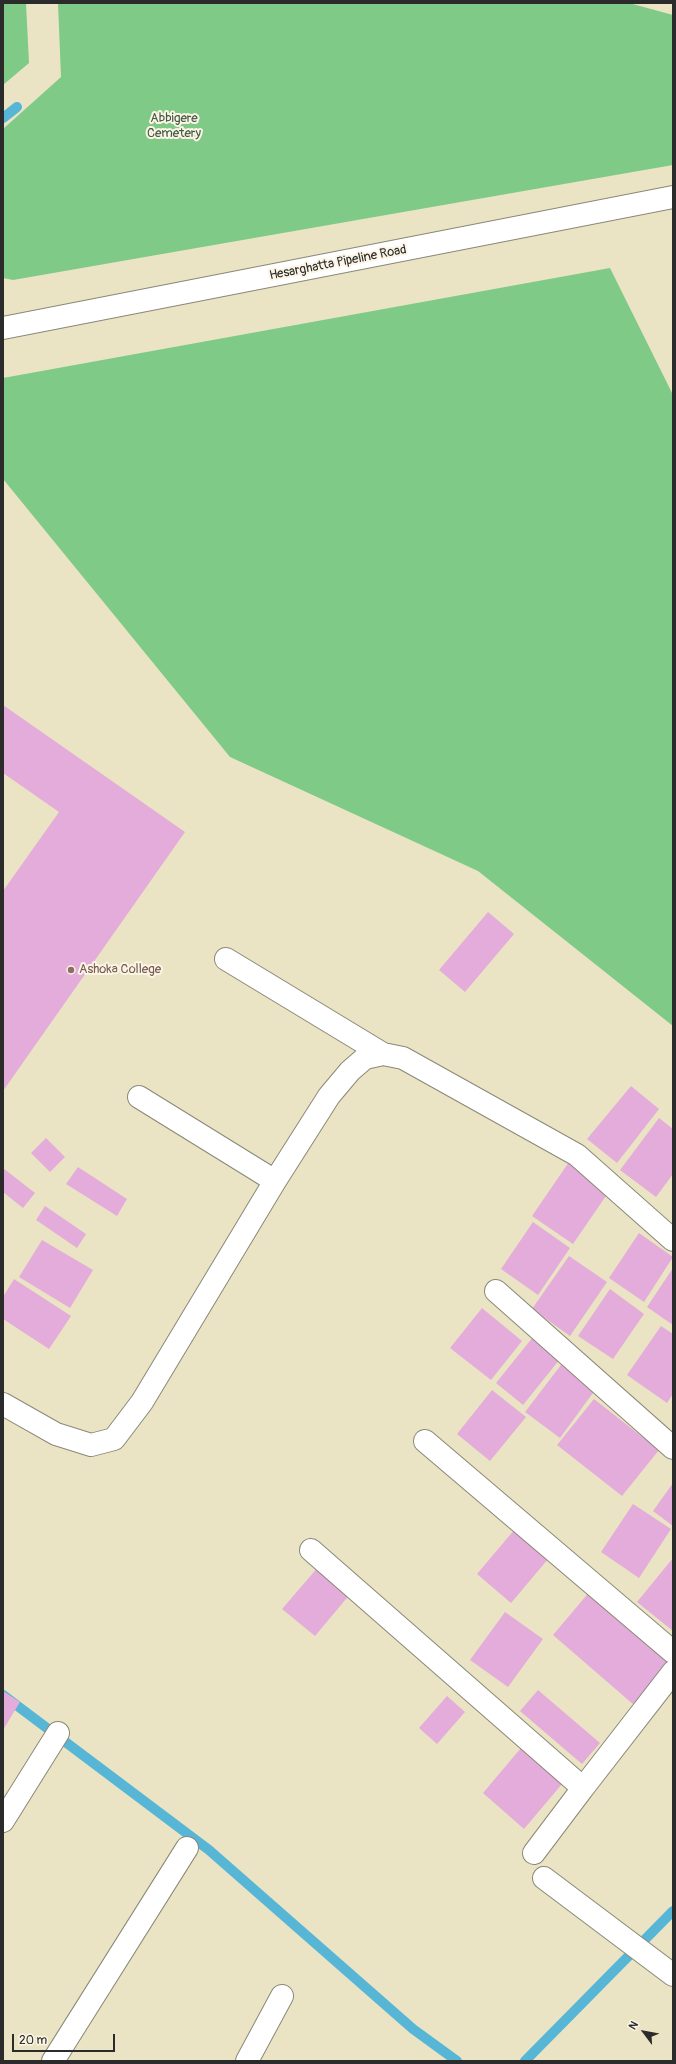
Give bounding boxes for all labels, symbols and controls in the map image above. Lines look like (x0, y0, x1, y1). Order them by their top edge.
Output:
park label: Abbigere Cemetery (147, 111, 201, 142)
street label: Hesarghatta Pipeline Road (268, 242, 408, 284)
place label: Ashoka College (79, 962, 161, 978)
marker: Ashoka College (66, 965, 76, 975)
north arrow (624, 2012, 664, 2052)
text: N (626, 2019, 641, 2032)
scale bar (14, 2026, 117, 2052)
text: 20 m (19, 2033, 47, 2048)

